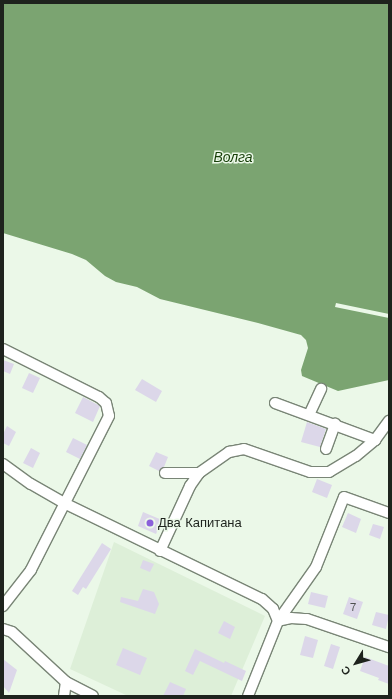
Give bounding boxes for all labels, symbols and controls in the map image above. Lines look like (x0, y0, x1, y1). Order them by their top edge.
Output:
water label: Волга (213, 149, 253, 165)
place label: Два Капитана (158, 515, 242, 531)
marker: Два Капитана (145, 518, 155, 528)
house number: 7 (350, 601, 356, 615)
north arrow (336, 643, 376, 683)
text: С (338, 663, 354, 678)

